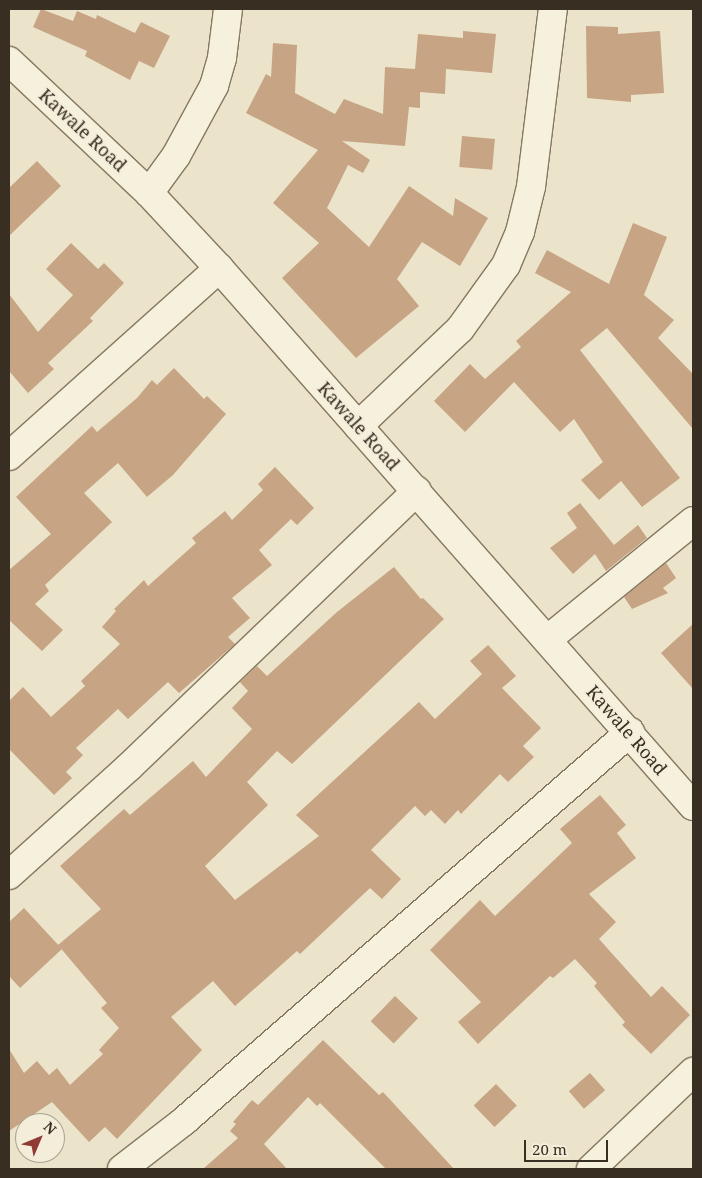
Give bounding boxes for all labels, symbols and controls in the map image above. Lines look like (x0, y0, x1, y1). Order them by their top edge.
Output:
street label: Kawale Road (35, 84, 131, 176)
street label: Kawale Road (314, 377, 404, 475)
street label: Kawale Road (582, 681, 672, 779)
north arrow (15, 1113, 65, 1163)
text: N (40, 1117, 61, 1138)
scale bar (527, 1130, 611, 1162)
text: 20 m (532, 1139, 567, 1159)

